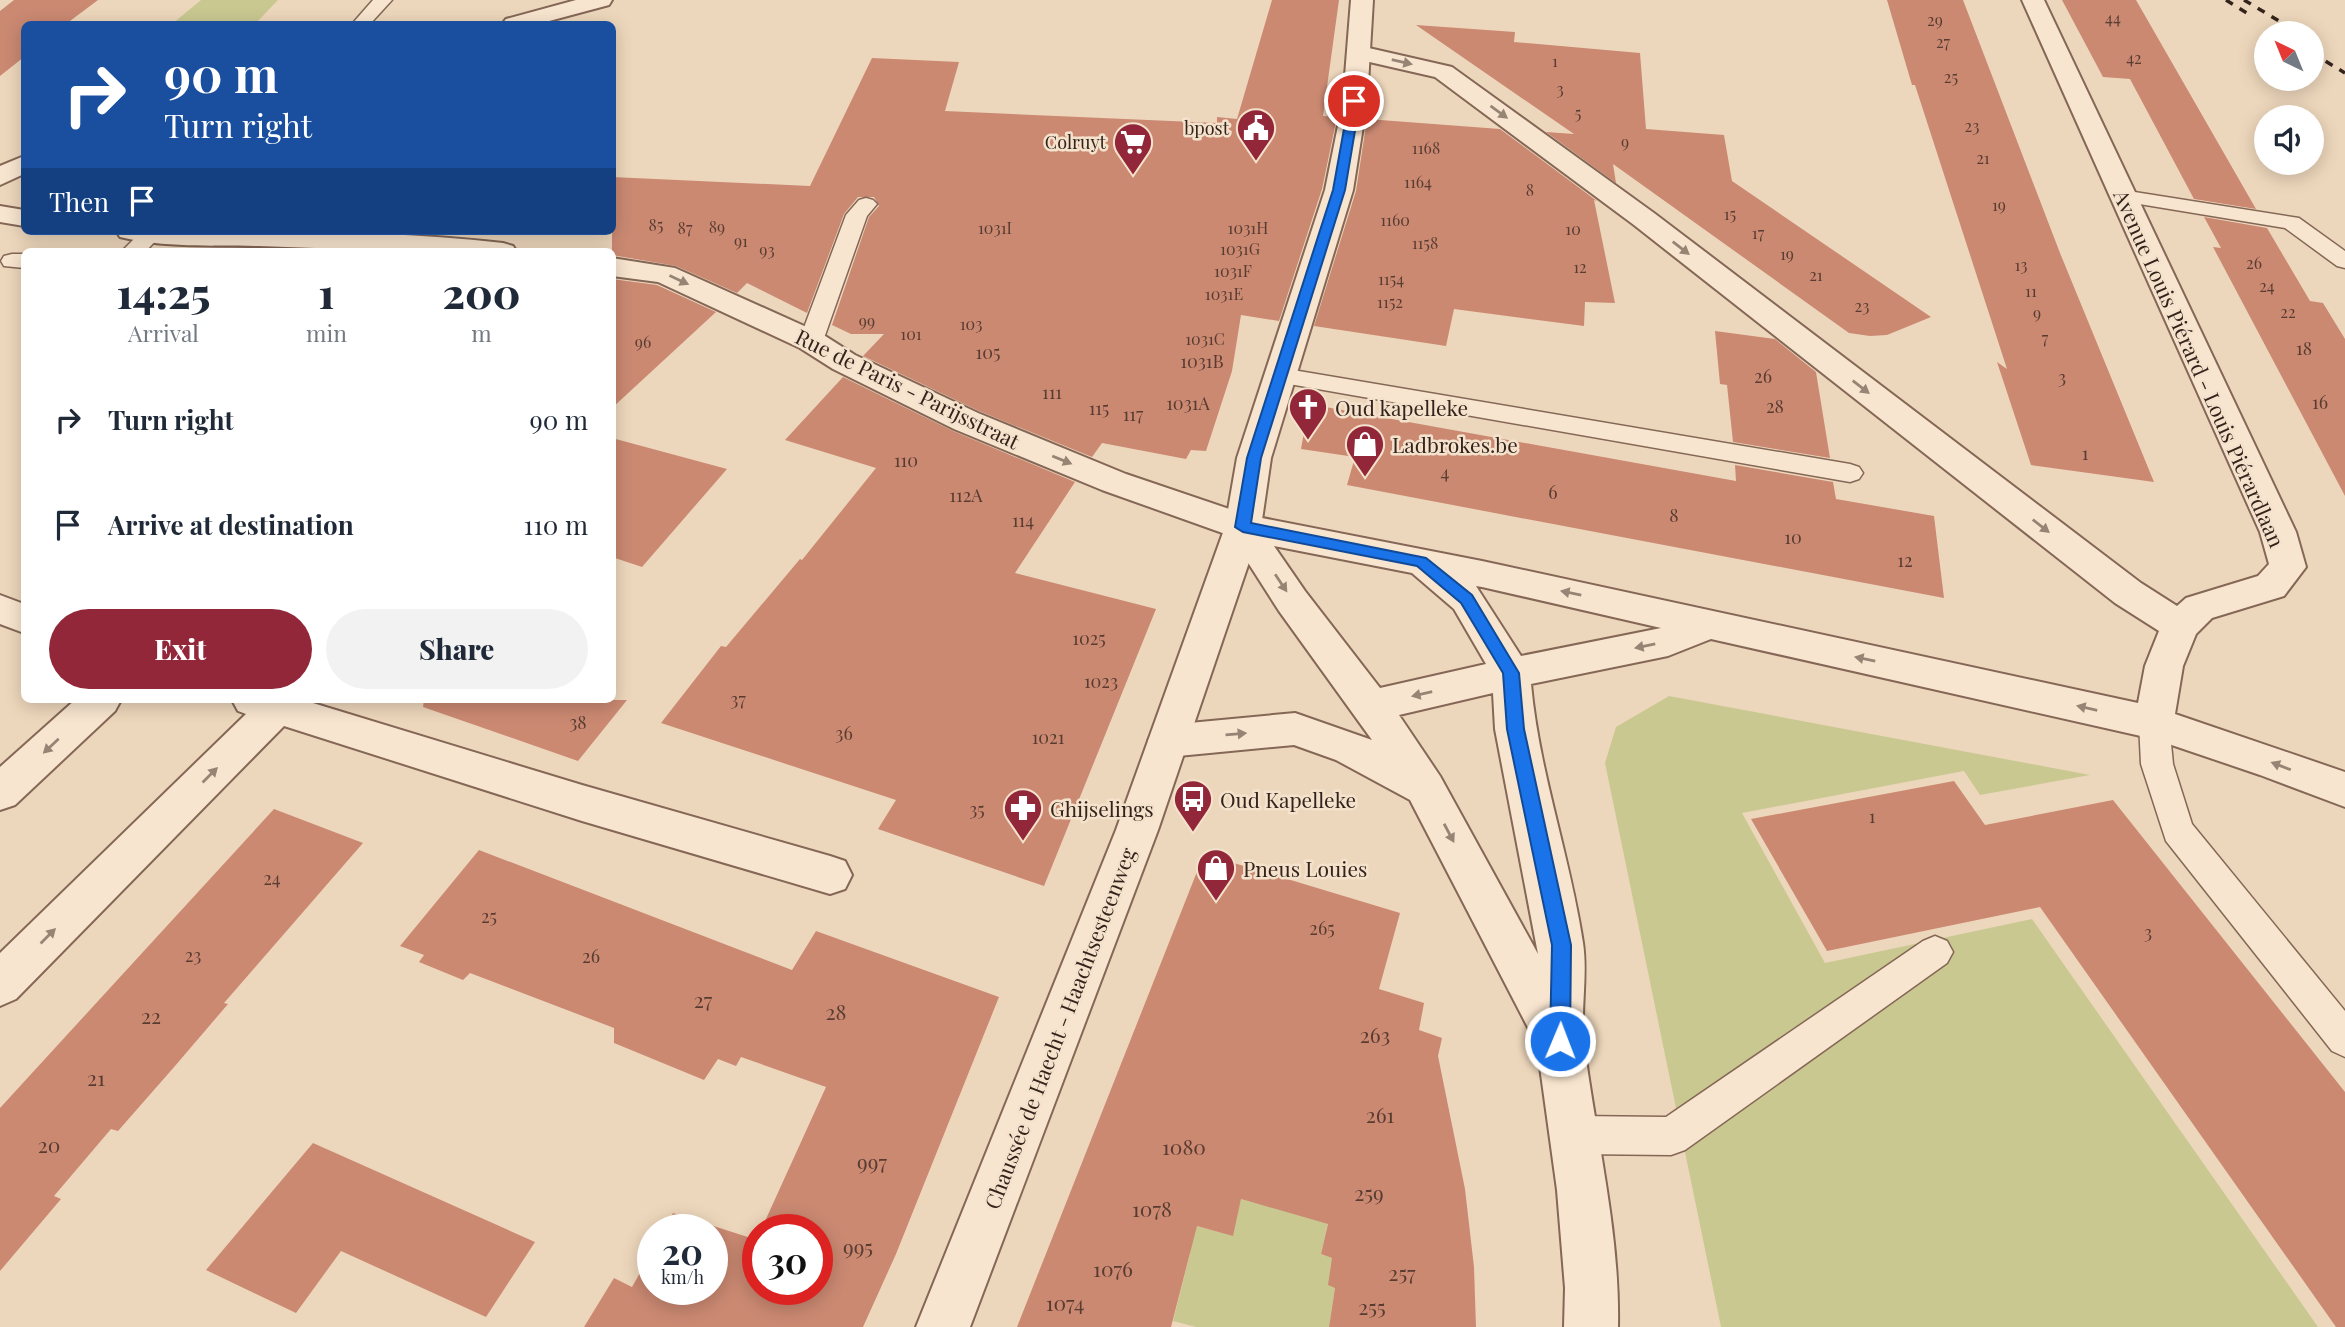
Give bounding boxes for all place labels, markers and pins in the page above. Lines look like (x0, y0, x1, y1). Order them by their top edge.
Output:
pin (1324, 71, 1384, 131)
public building icon: bpost (1235, 107, 1277, 162)
place label: bpost (1184, 116, 1230, 140)
supermarket icon: Colruyt (1112, 121, 1154, 176)
place label: Colruyt (1045, 130, 1107, 154)
church icon: Oud kapelleke (1287, 386, 1329, 441)
place label: Oud kapelleke (1335, 393, 1468, 421)
shop icon: Ladbrokes.be (1344, 423, 1386, 478)
place label: Ladbrokes.be (1392, 430, 1518, 458)
bus stop icon: Oud Kapelleke (1172, 778, 1214, 833)
place label: Oud Kapelleke (1220, 785, 1356, 813)
pharmacy icon: Ghijselings (1002, 787, 1044, 842)
place label: Ghijselings (1050, 794, 1154, 822)
shop icon: Pneus Louies (1195, 847, 1237, 902)
place label: Pneus Louies (1243, 854, 1368, 882)

